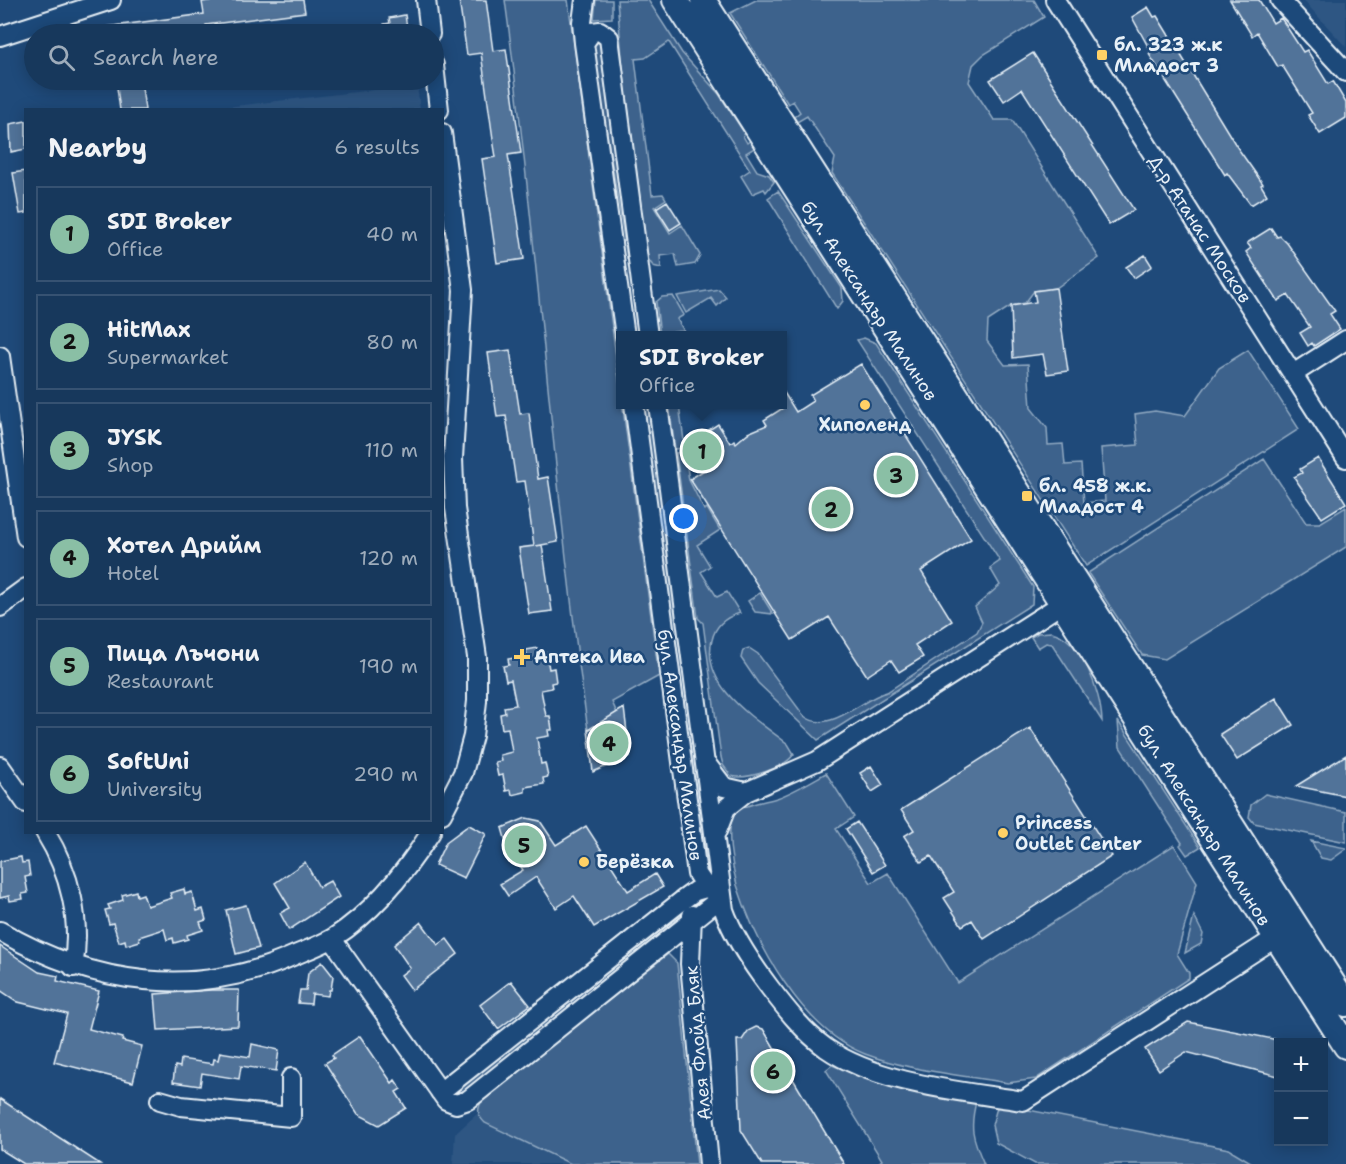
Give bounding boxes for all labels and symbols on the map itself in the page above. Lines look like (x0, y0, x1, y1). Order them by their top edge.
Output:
place label: бл. 323 ж.к Младост 3 (1114, 33, 1223, 78)
marker: бл. 323 ж.к Младост 3 (1095, 48, 1109, 62)
street label: Д-р Атанас Москов (1143, 150, 1257, 308)
street label: бул. Александър Малинов (795, 197, 943, 405)
marker: Хиполенд (858, 398, 872, 412)
place label: Хиполенд (819, 413, 912, 437)
pin: 1 (682, 428, 722, 474)
pin: 3 (876, 452, 916, 498)
place label: бл. 458 ж.к. Младост 4 (1039, 474, 1152, 519)
pin: 2 (812, 486, 850, 532)
marker: бл. 458 ж.к. Младост 4 (1020, 489, 1034, 503)
your location (669, 504, 698, 533)
street label: бул. Александър Малинов (652, 628, 708, 862)
place label: Аптека Ива (534, 645, 646, 669)
marker: Аптека Ива (515, 650, 529, 664)
pin: 4 (590, 720, 628, 766)
street label: бул. Александър Малинов (1132, 720, 1276, 930)
place label: Princess Outlet Center (1015, 811, 1142, 856)
pin: 5 (504, 822, 544, 868)
marker: Princess Outlet Center (996, 826, 1010, 840)
place label: Берёзка (596, 850, 674, 874)
marker: Берёзка (577, 855, 591, 869)
street label: Алея Флойд Бляк (679, 964, 717, 1121)
pin: 6 (754, 1048, 792, 1094)

